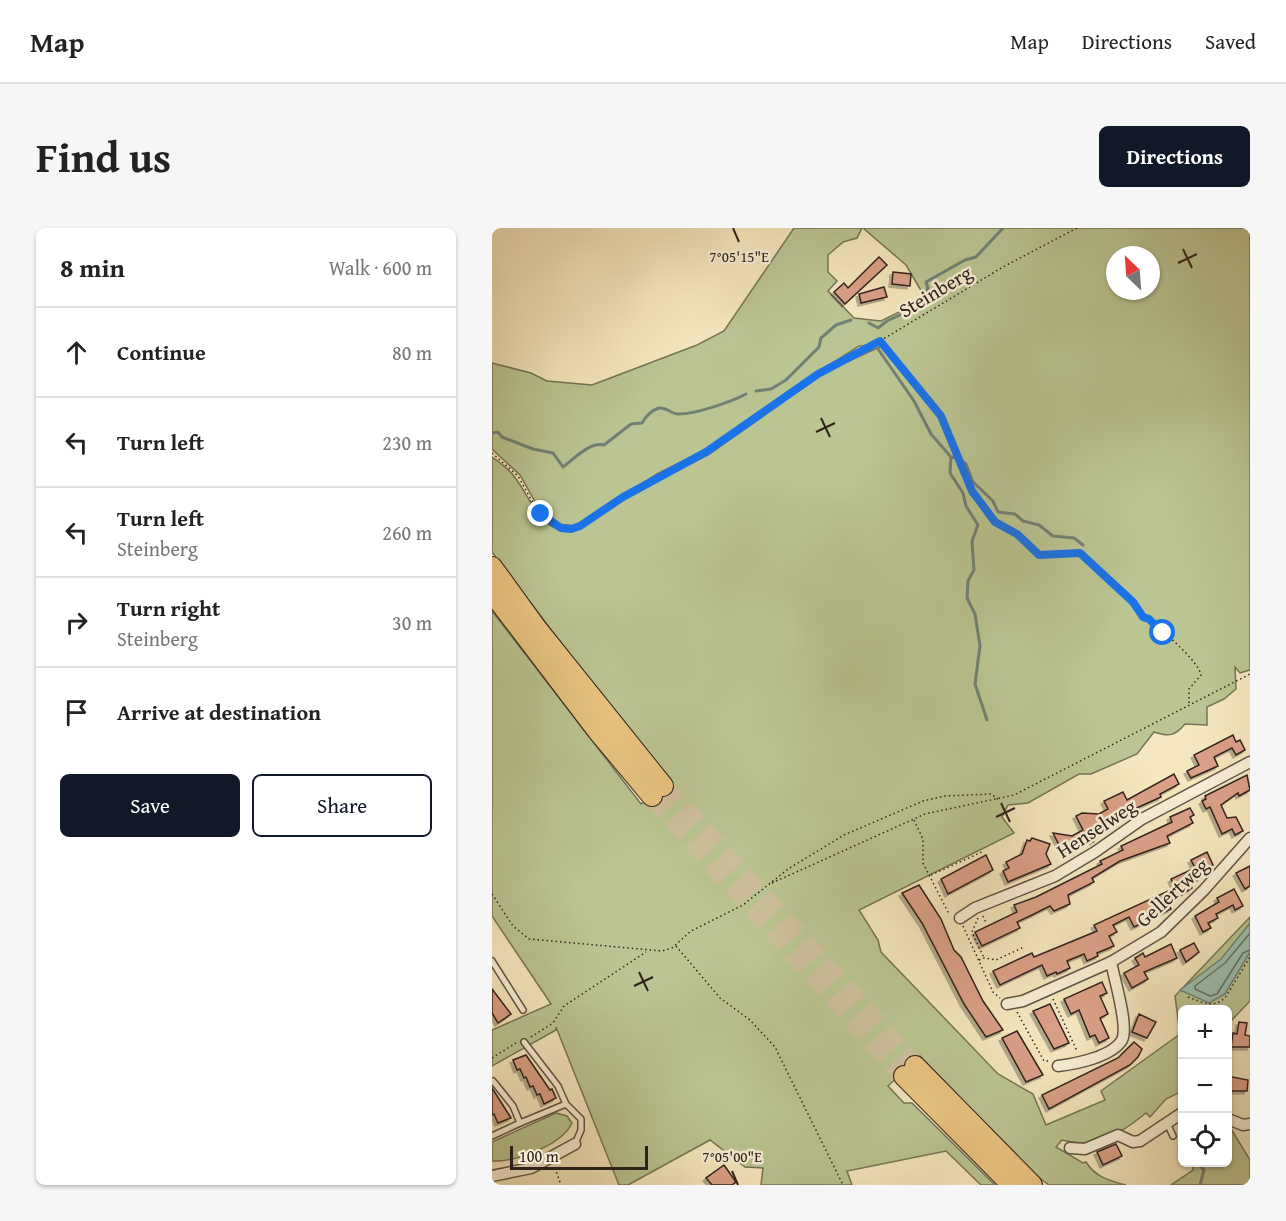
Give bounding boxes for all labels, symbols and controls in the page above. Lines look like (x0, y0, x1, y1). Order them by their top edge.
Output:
text: Map (30, 21, 84, 62)
text: Map (1010, 26, 1049, 57)
text: Directions (1082, 26, 1172, 57)
text: Saved (1205, 26, 1256, 57)
text: Find us (36, 126, 171, 187)
button: Directions (1099, 126, 1250, 187)
text: 7°05'15"E (709, 246, 769, 267)
north arrow (1106, 246, 1160, 300)
text: 8 min (60, 248, 125, 287)
text: Walk · 600 m (329, 253, 432, 282)
street label: Steinberg (893, 258, 977, 324)
icon: ahead (60, 336, 93, 369)
text: Continue (117, 336, 206, 368)
text: 80 m (392, 338, 432, 367)
icon: left (60, 426, 93, 459)
text: Turn left (117, 426, 204, 458)
text: 230 m (382, 428, 432, 457)
route end (527, 500, 553, 526)
text: Turn left (117, 502, 204, 534)
icon: left (60, 516, 93, 549)
text: 260 m (382, 518, 432, 547)
text: Steinberg (117, 534, 198, 563)
text: Turn right (117, 592, 220, 624)
icon: right (60, 606, 93, 639)
text: 30 m (392, 608, 432, 637)
route start (1149, 619, 1175, 645)
text: Steinberg (117, 624, 198, 653)
icon: arrive (60, 696, 93, 729)
text: Arrive at destination (117, 696, 321, 728)
button: Save (60, 774, 240, 837)
button: Share (252, 774, 432, 837)
street label: Henselweg (1050, 791, 1142, 865)
street label: Gellertweg (1129, 851, 1215, 933)
map controls (1178, 1005, 1232, 1167)
button: + (1178, 1005, 1232, 1059)
button: − (1178, 1059, 1232, 1113)
button: locate (1178, 1113, 1232, 1167)
scale bar (510, 1143, 648, 1170)
text: 100 m (519, 1144, 559, 1168)
text: 7°05'00"E (702, 1146, 762, 1167)

